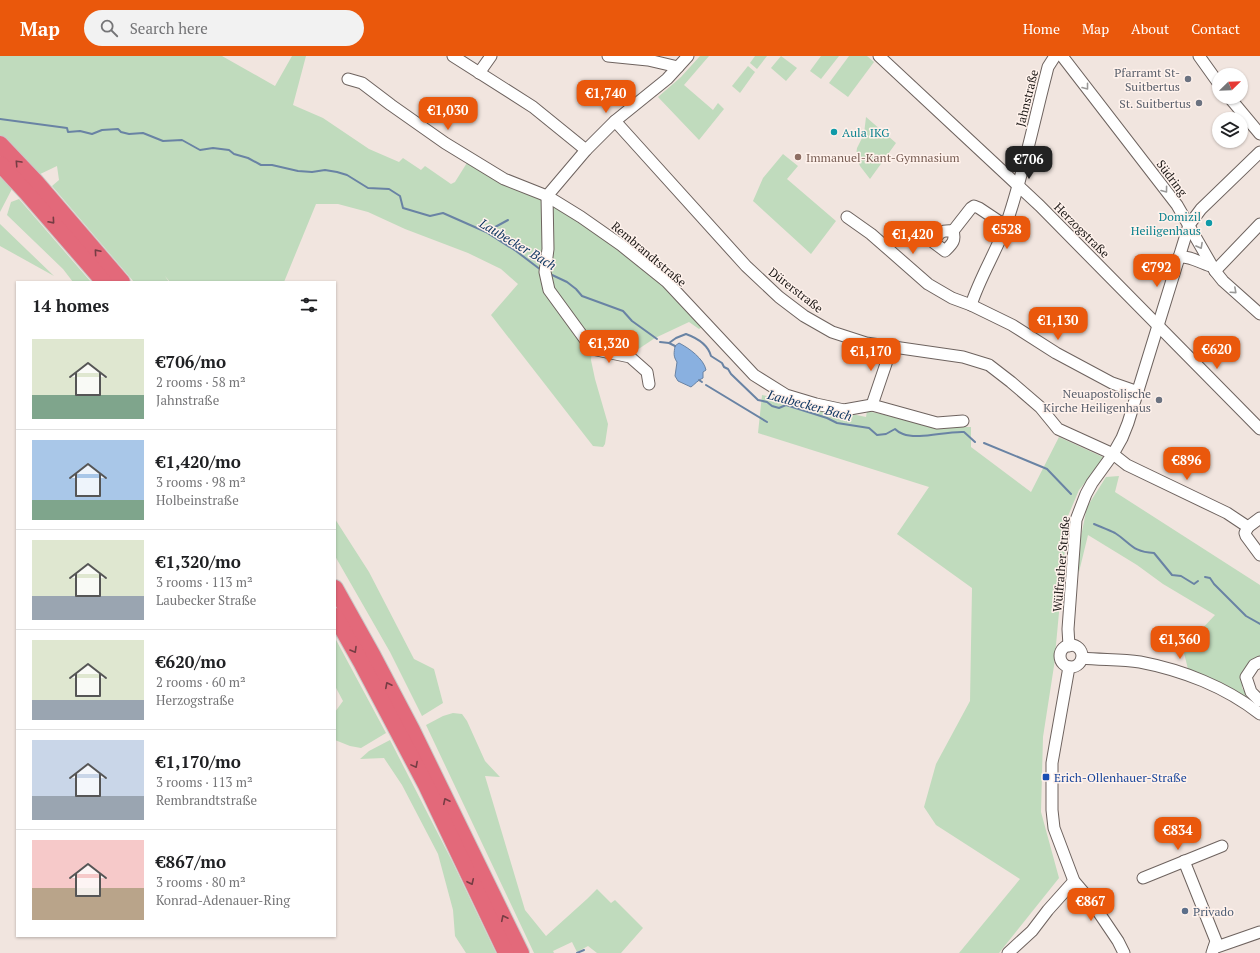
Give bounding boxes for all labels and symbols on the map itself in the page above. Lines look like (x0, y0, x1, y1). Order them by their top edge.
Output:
place label: Pfarramt St- Suitbertus (1114, 65, 1180, 94)
street label: Jahnstraße (1013, 68, 1041, 128)
north arrow (1212, 68, 1248, 104)
marker: Pfarramt St- Suitbertus (1183, 74, 1193, 84)
pin: €1,740 (573, 80, 639, 114)
one-way arrow (1081, 82, 1088, 89)
place label: St. Suitbertus (1119, 96, 1191, 111)
pin: €1,030 (415, 97, 481, 131)
marker: St. Suitbertus (1194, 98, 1204, 108)
place label: Aula IKG (842, 125, 890, 140)
marker: Aula IKG (829, 127, 839, 137)
pin: €706 (1005, 146, 1053, 180)
place label: Immanuel-Kant-Gymnasium (806, 150, 960, 165)
marker: Immanuel-Kant-Gymnasium (793, 152, 803, 162)
street label: Südring (1153, 157, 1191, 200)
one-way arrow (15, 160, 23, 168)
one-way arrow (1161, 186, 1168, 193)
street label: Herzogstraße (1051, 199, 1113, 261)
place label: Domizil Heiligenhaus (1131, 209, 1201, 238)
water label: Laubecker Bach (475, 213, 560, 274)
pin: €528 (983, 216, 1031, 250)
one-way arrow (47, 217, 54, 224)
street label: Rembrandtstraße (608, 218, 690, 290)
marker: Domizil Heiligenhaus (1204, 218, 1214, 228)
pin: €1,420 (880, 221, 946, 255)
one-way arrow (1195, 241, 1202, 249)
one-way arrow (95, 250, 102, 257)
pin: €792 (1133, 254, 1181, 288)
street label: Dürerstraße (766, 264, 826, 316)
one-way arrow (1230, 286, 1237, 293)
pin: €1,130 (1025, 307, 1091, 341)
pin: €1,320 (576, 330, 642, 364)
pin: €620 (1193, 336, 1241, 370)
pin: €1,170 (838, 338, 904, 372)
water label: Laubecker Bach (765, 385, 854, 425)
place label: Neuapostolische Kirche Heiligenhaus (1043, 386, 1151, 415)
marker: Neuapostolische Kirche Heiligenhaus (1154, 395, 1164, 405)
pin: €896 (1163, 447, 1211, 481)
street label: Wülfrather Straße (1049, 515, 1073, 613)
pin: €1,360 (1147, 626, 1213, 660)
one-way arrow (350, 646, 357, 653)
one-way arrow (386, 682, 393, 689)
one-way arrow (410, 761, 418, 768)
place label: Erich-Ollenhauer-Straße (1054, 770, 1187, 785)
marker: Erich-Ollenhauer-Straße (1041, 772, 1051, 782)
one-way arrow (444, 798, 451, 806)
pin: €834 (1154, 817, 1202, 851)
one-way arrow (466, 878, 474, 885)
pin: €867 (1067, 888, 1115, 922)
place label: Privado (1193, 904, 1234, 919)
marker: Privado (1180, 906, 1190, 916)
one-way arrow (501, 915, 508, 922)

